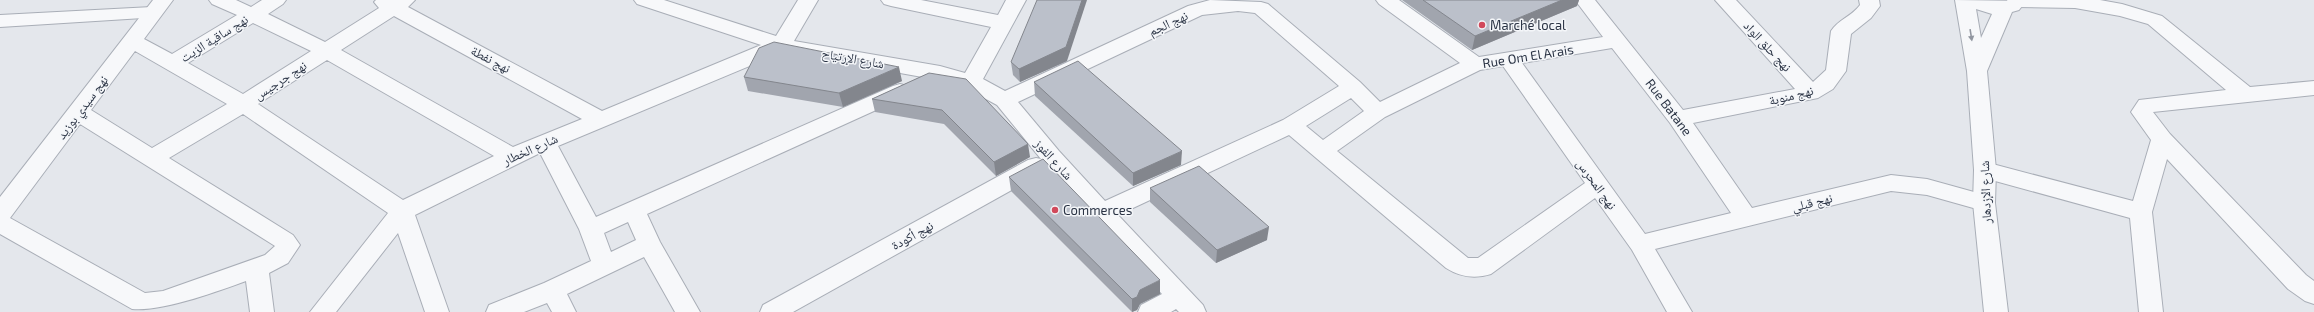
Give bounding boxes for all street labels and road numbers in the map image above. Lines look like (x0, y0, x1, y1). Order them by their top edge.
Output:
street label: نهج الجم (1146, 7, 1191, 41)
street label: نهج ساقية الزيت (177, 11, 252, 67)
street label: نهج حلق الواد (1739, 17, 1795, 76)
street label: Rue Om El Arais (1481, 41, 1575, 71)
street label: نهج نفطة (467, 42, 514, 78)
street label: شارع الإرتياح (820, 45, 885, 73)
street label: نهج جرجيس (251, 57, 311, 105)
street label: نهج سيدي بوزيد (53, 72, 114, 144)
street label: Rue Batane (1642, 75, 1696, 139)
street label: نهج منوبة (1767, 82, 1815, 110)
street label: شارع الخطار (499, 130, 561, 170)
street label: شارع الفوز (1029, 134, 1077, 184)
street label: نهج المحرس (1572, 156, 1621, 213)
street label: شارع الإزدهار (1976, 160, 1996, 225)
street label: نهج قبلي (1790, 189, 1835, 218)
street label: نهج أكودة (888, 217, 937, 255)

